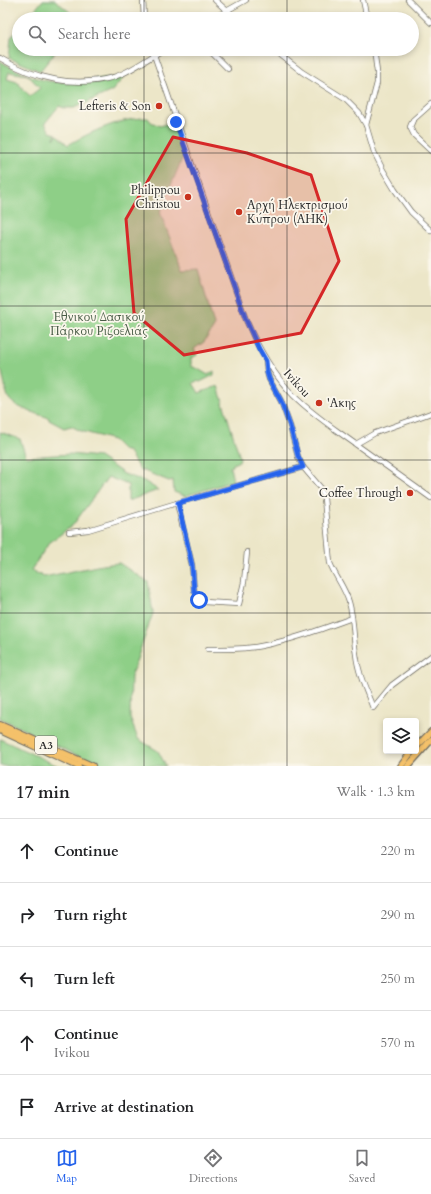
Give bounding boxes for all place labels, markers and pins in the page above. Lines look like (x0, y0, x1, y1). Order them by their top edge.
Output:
place label: Lefteris & Son (79, 98, 151, 114)
marker: Lefteris & Son (154, 101, 164, 111)
place label: Philippou Christou (131, 182, 180, 212)
marker: Philippou Christou (183, 192, 193, 202)
place label: Αρχή Ηλεκτρισμού Κύπρου (ΑΗΚ) (247, 197, 348, 227)
marker: Αρχή Ηλεκτρισμού Κύπρου (ΑΗΚ) (234, 207, 244, 217)
place label: 'Ακης (327, 395, 356, 411)
marker: 'Ακης (314, 398, 324, 408)
place label: Coffee Through (319, 485, 402, 501)
marker: Coffee Through (405, 488, 415, 498)

